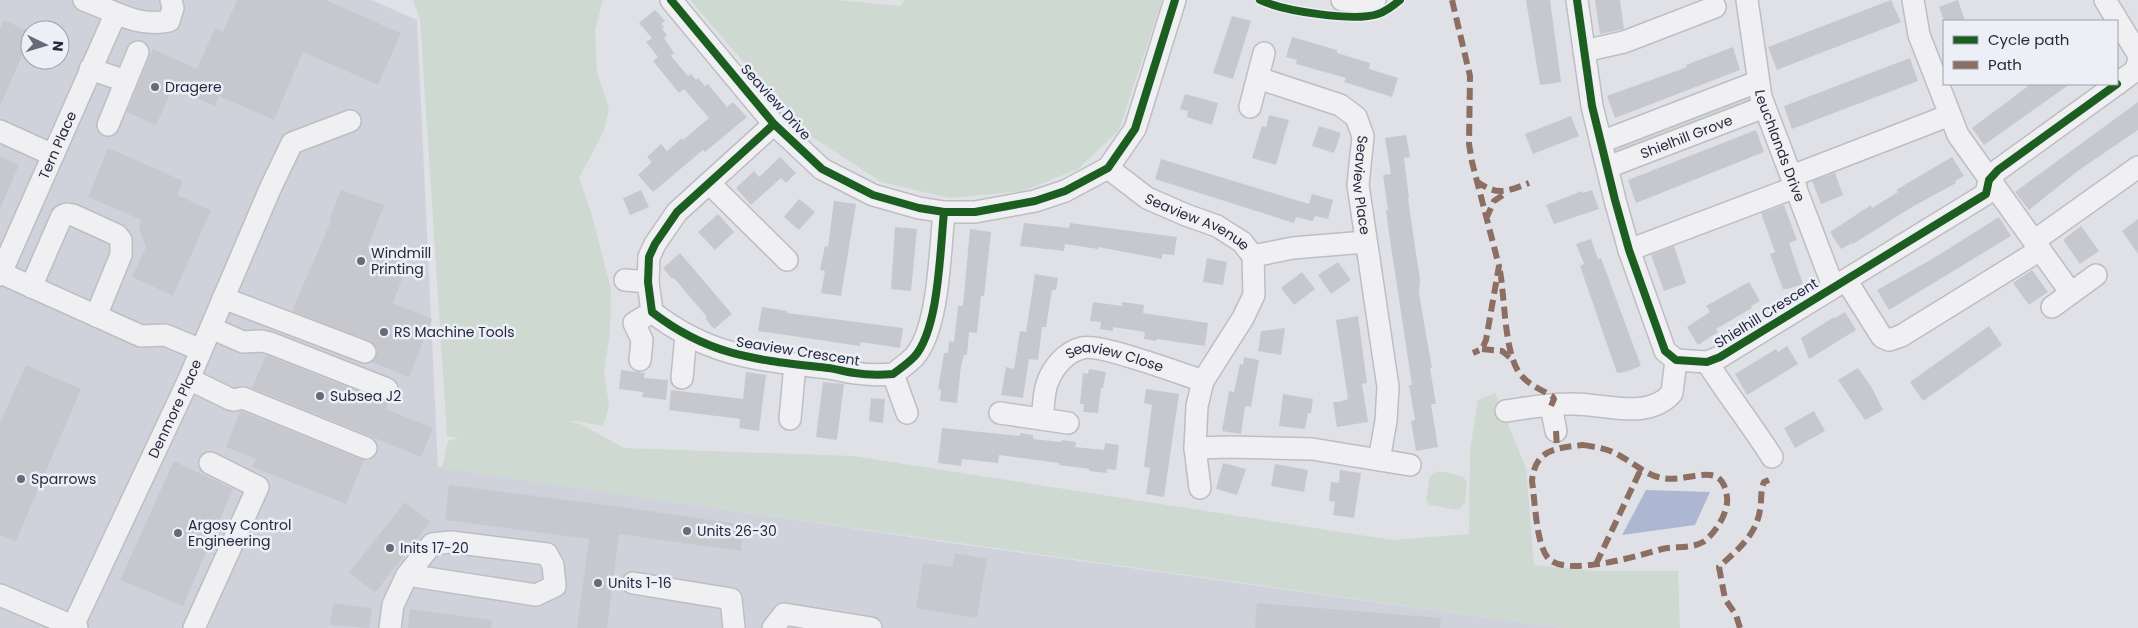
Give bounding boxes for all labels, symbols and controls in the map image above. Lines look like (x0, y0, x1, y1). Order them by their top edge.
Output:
north arrow (20, 20, 70, 70)
legend (1943, 20, 2118, 85)
text: Cycle path (1988, 29, 2069, 50)
text: N (48, 40, 68, 52)
text: Path (1988, 54, 2022, 75)
street label: Seaview Drive (736, 59, 816, 145)
place label: Dragere (165, 77, 222, 97)
marker: Dragere (149, 81, 161, 93)
street label: Leuchlands Drive (1750, 88, 1810, 205)
street label: Tern Place (34, 108, 81, 182)
street label: Shielhill Grove (1637, 110, 1736, 164)
street label: Seaview Place (1348, 134, 1375, 236)
street label: Seaview Avenue (1142, 188, 1255, 255)
place label: Windmill Printing (371, 243, 431, 279)
marker: Windmill Printing (355, 255, 367, 267)
street label: Shielhill Crescent (1710, 273, 1822, 353)
place label: RS Machine Tools (394, 322, 515, 342)
marker: RS Machine Tools (378, 326, 390, 338)
street label: Seaview Crescent (735, 331, 861, 371)
street label: Seaview Close (1061, 337, 1166, 377)
street label: Denmore Place (143, 356, 206, 461)
place label: Subsea J2 (330, 386, 401, 406)
marker: Subsea J2 (314, 390, 326, 402)
place label: Sparrows (31, 469, 96, 489)
marker: Sparrows (15, 473, 27, 485)
place label: Argosy Control Engineering (188, 515, 291, 551)
place label: Units 26-30 (697, 521, 777, 541)
marker: Units 26-30 (681, 525, 693, 537)
marker: Argosy Control Engineering (172, 527, 184, 539)
place label: Inits 17-20 (400, 538, 469, 558)
marker: Inits 17-20 (384, 542, 396, 554)
place label: Units 1-16 (608, 573, 672, 593)
marker: Units 1-16 (592, 577, 604, 589)

